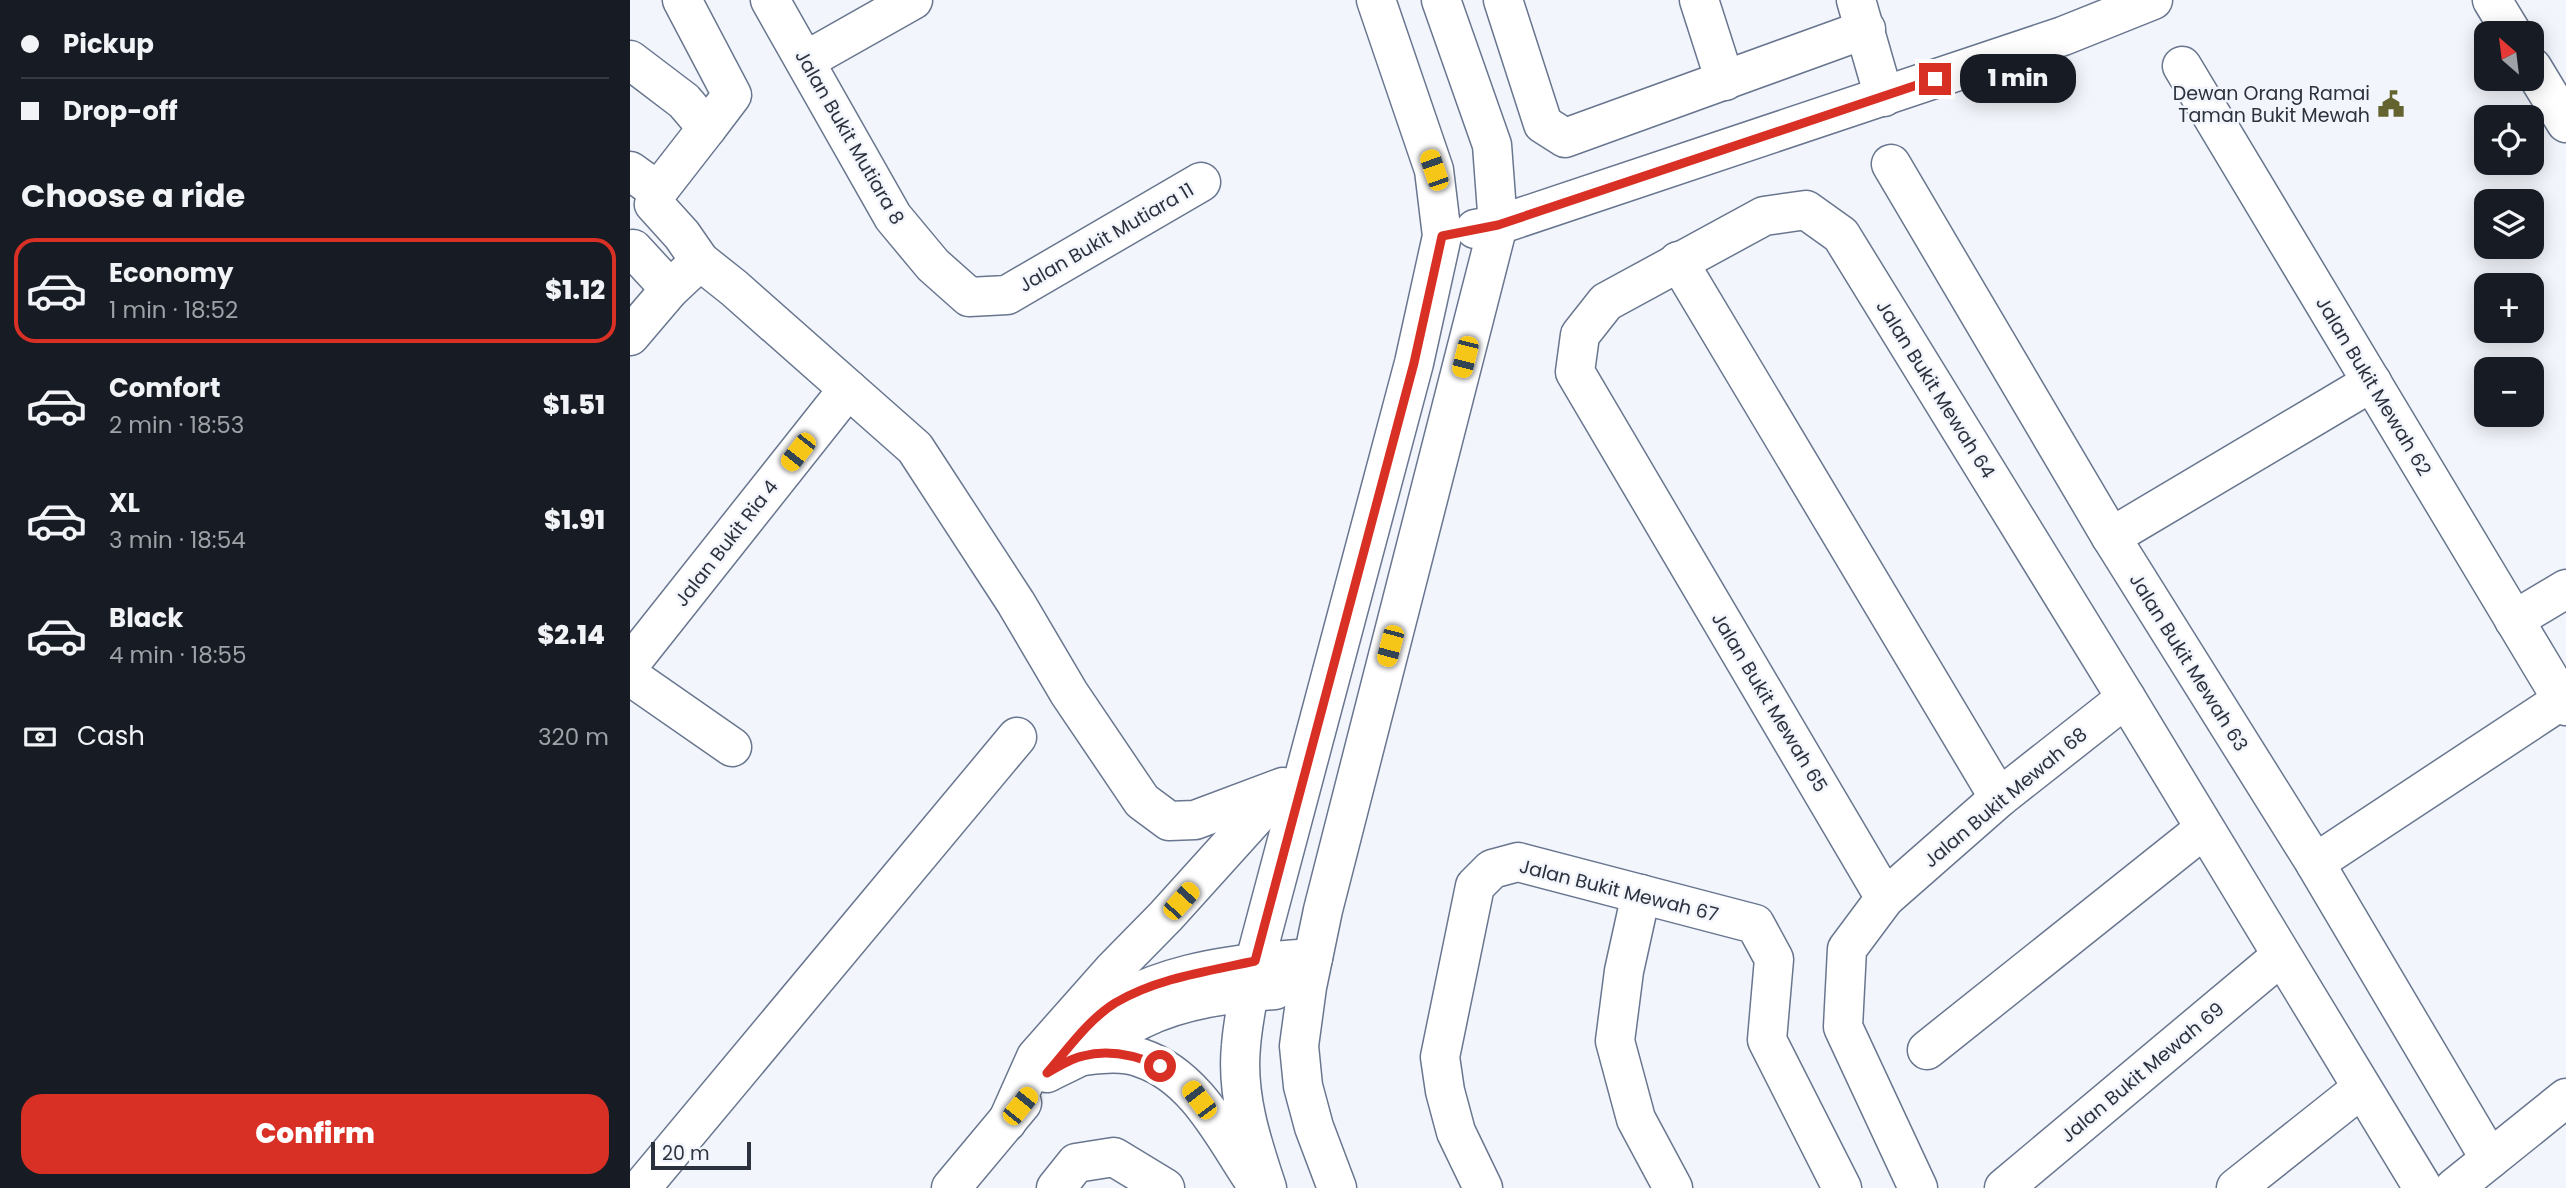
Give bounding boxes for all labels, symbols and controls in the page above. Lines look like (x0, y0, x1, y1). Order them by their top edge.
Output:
north arrow (2474, 21, 2544, 91)
map controls (2474, 21, 2544, 427)
text: Pickup (63, 26, 154, 62)
street label: Jalan Bukit Mutiara 8 (788, 45, 911, 230)
callout: 1 min (1960, 55, 2075, 104)
text: 1 min (1988, 62, 2048, 94)
route end (1919, 63, 1951, 95)
place label: Dewan Orang Ramai Taman Bukit Mewah (2173, 80, 2370, 129)
public building icon: Dewan Orang Ramai Taman Bukit Mewah (2376, 89, 2406, 119)
text: Drop-off (63, 93, 178, 129)
button: locate (2474, 105, 2544, 175)
car (1418, 147, 1451, 193)
text: Choose a ride (21, 173, 245, 218)
street label: Jalan Bukit Mutiara 11 (1014, 176, 1199, 299)
button: layers (2474, 189, 2544, 259)
text: Economy (109, 255, 233, 291)
icon: car (25, 259, 88, 322)
text: $1.12 (545, 272, 605, 308)
button: + (2474, 273, 2544, 343)
street label: Jalan Bukit Mewah 62 (2309, 292, 2438, 481)
text: 1 min · 18:52 (109, 294, 238, 326)
street label: Jalan Bukit Mewah 64 (1870, 295, 2002, 484)
car (1450, 334, 1481, 380)
button: − (2474, 357, 2544, 427)
text: Comfort (109, 370, 221, 406)
icon: car (25, 374, 88, 437)
text: $1.51 (543, 387, 605, 423)
text: 2 min · 18:53 (109, 409, 244, 441)
car (777, 429, 820, 475)
street label: Jalan Bukit Ria 4 (668, 474, 784, 612)
text: XL (109, 485, 140, 521)
icon: car (25, 489, 88, 552)
text: $1.91 (544, 502, 605, 538)
text: 3 min · 18:54 (109, 524, 246, 556)
street label: Jalan Bukit Mewah 63 (2123, 568, 2254, 756)
text: Black (109, 600, 183, 636)
icon: car (25, 604, 88, 667)
street label: Jalan Bukit Mewah 65 (1705, 607, 1834, 797)
text: $2.14 (537, 617, 605, 653)
car (1375, 623, 1406, 669)
text: 4 min · 18:55 (109, 639, 247, 671)
icon: cash (21, 718, 59, 756)
text: Cash (77, 718, 145, 754)
text: 320 m (538, 721, 609, 753)
street label: Jalan Bukit Mewah 68 (1918, 721, 2093, 874)
street label: Jalan Bukit Mewah 67 (1517, 853, 1721, 928)
car (1160, 878, 1203, 924)
street label: Jalan Bukit Mewah 69 (2055, 996, 2230, 1149)
route start (1144, 1050, 1176, 1082)
car (1178, 1077, 1221, 1123)
car (999, 1083, 1042, 1129)
button: Confirm (21, 1094, 609, 1174)
scale bar (651, 1139, 751, 1171)
text: 20 m (662, 1140, 710, 1167)

